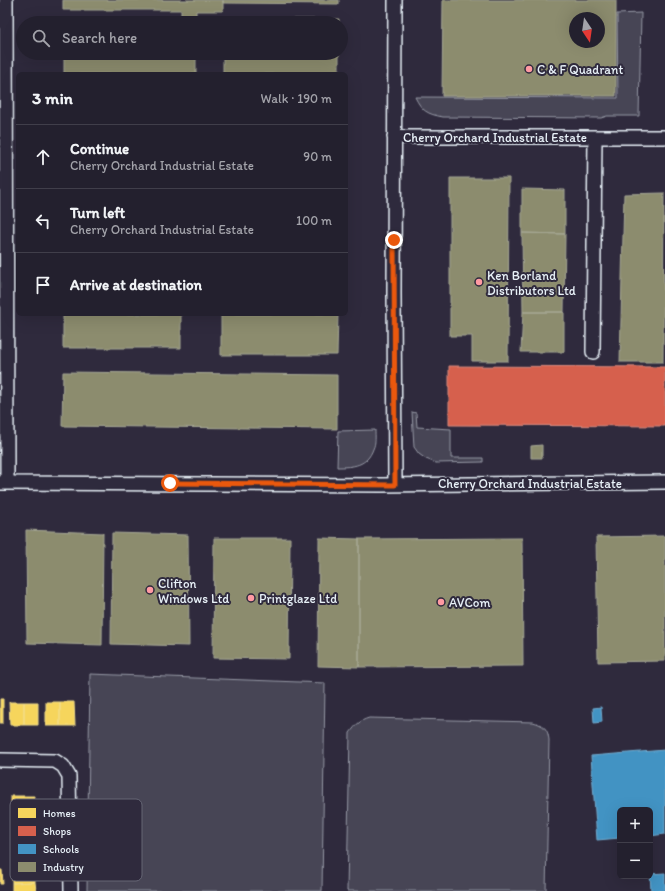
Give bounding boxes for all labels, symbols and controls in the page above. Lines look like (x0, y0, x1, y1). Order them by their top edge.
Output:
north arrow (569, 12, 605, 48)
search box (16, 16, 348, 60)
icon: search (30, 27, 52, 49)
text: Search here (62, 29, 137, 47)
place label: C & F Quadrant (537, 62, 623, 77)
marker: C & F Quadrant (524, 64, 534, 74)
text: 3 min (32, 88, 73, 108)
text: Walk · 190 m (261, 91, 332, 106)
street label: Cherry Orchard Industrial Estate (403, 130, 587, 145)
text: Continue (70, 140, 129, 158)
icon: ahead (32, 146, 54, 168)
text: 90 m (303, 149, 332, 164)
text: Cherry Orchard Industrial Estate (70, 158, 254, 173)
text: Turn left (70, 204, 125, 222)
icon: left (32, 210, 54, 232)
text: 100 m (296, 213, 332, 228)
text: Cherry Orchard Industrial Estate (70, 222, 254, 237)
route end (385, 231, 403, 249)
place label: Ken Borland Distributors Ltd (487, 268, 576, 298)
icon: arrive (32, 274, 54, 296)
text: Arrive at destination (70, 276, 202, 294)
marker: Ken Borland Distributors Ltd (474, 277, 484, 287)
route start (161, 474, 179, 492)
street label: Cherry Orchard Industrial Estate (438, 476, 622, 491)
place label: Clifton Windows Ltd (158, 576, 229, 606)
marker: Clifton Windows Ltd (145, 585, 155, 595)
place label: Printglaze Ltd (259, 591, 337, 606)
marker: Printglaze Ltd (246, 593, 256, 603)
place label: AVCom (449, 595, 491, 610)
marker: AVCom (436, 597, 446, 607)
legend (10, 799, 142, 881)
text: Homes (43, 807, 76, 820)
map controls (617, 807, 653, 879)
button: + (617, 807, 653, 843)
text: Shops (43, 825, 71, 838)
text: Schools (43, 843, 79, 856)
button: − (617, 843, 653, 879)
text: Industry (43, 861, 85, 874)

